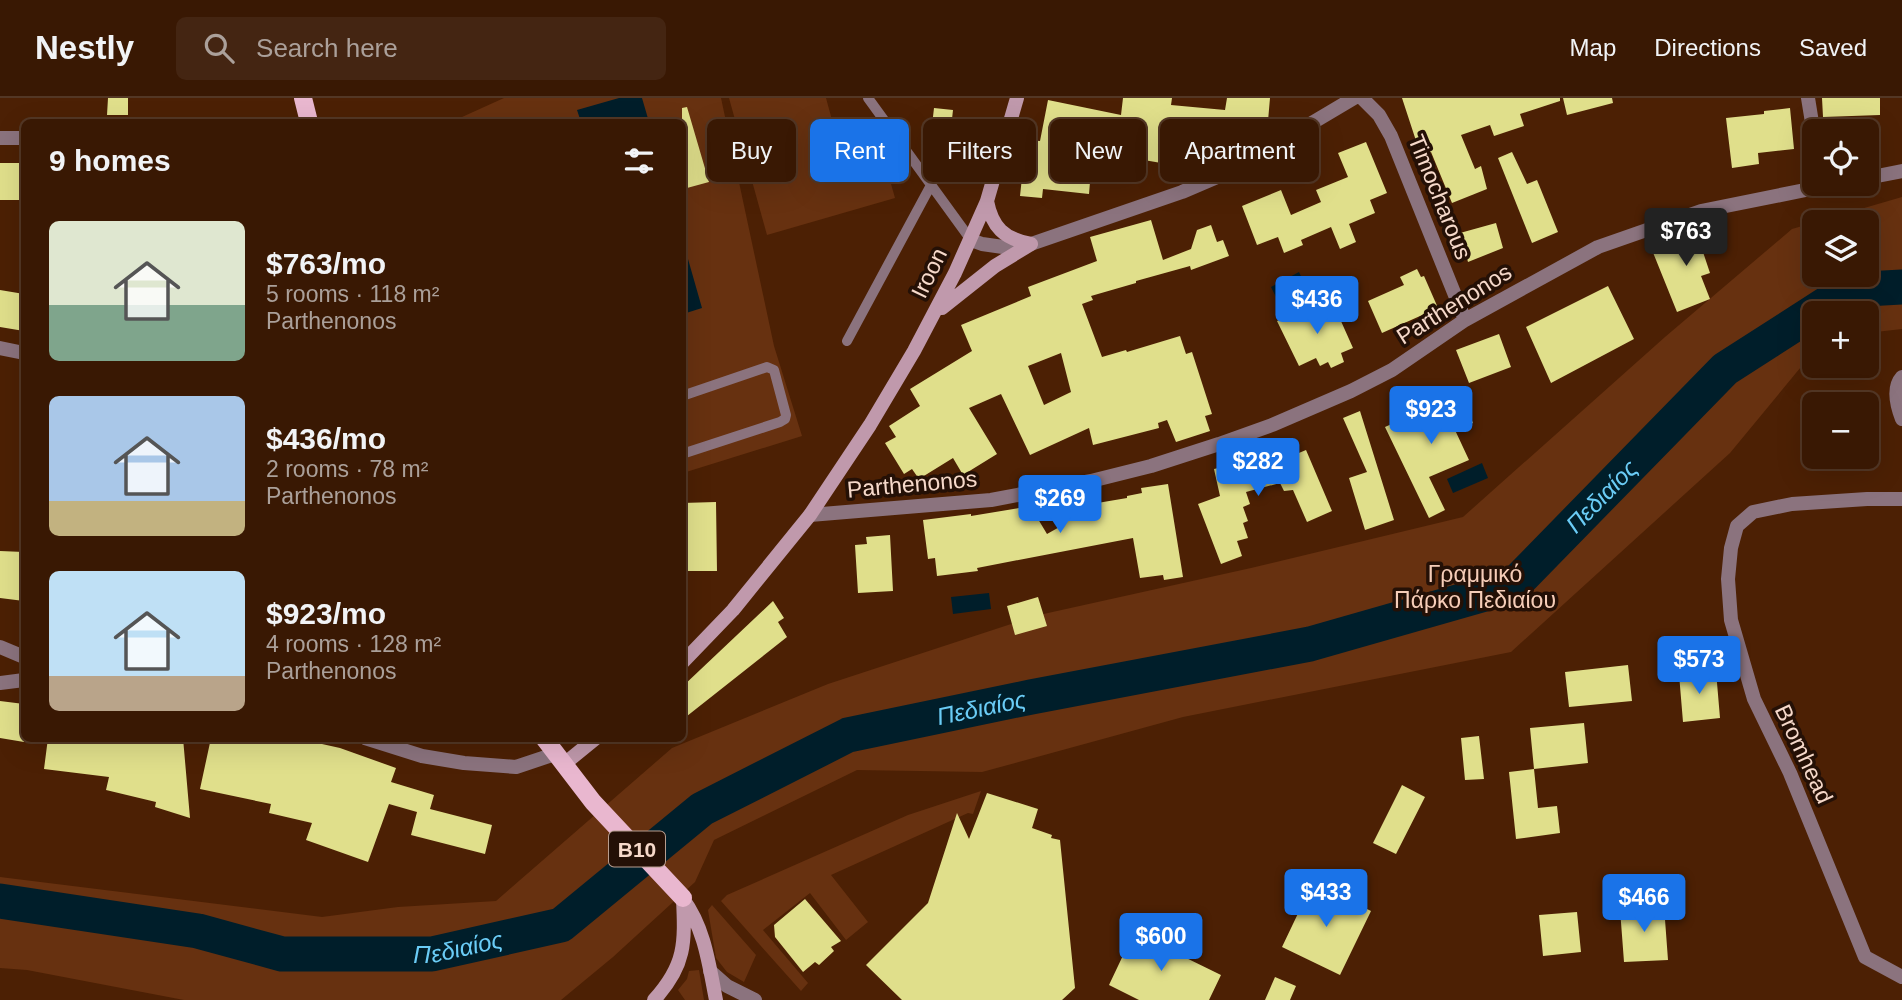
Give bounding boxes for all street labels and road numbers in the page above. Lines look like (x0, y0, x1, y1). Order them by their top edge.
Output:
street label: Timocharous (1403, 131, 1477, 263)
street label: Iroon (906, 244, 952, 302)
street label: Parthenonos (1392, 258, 1516, 350)
street label: Parthenonos (846, 465, 978, 503)
street label: Bromhead (1770, 700, 1838, 808)
road number: B10 (609, 832, 665, 866)

